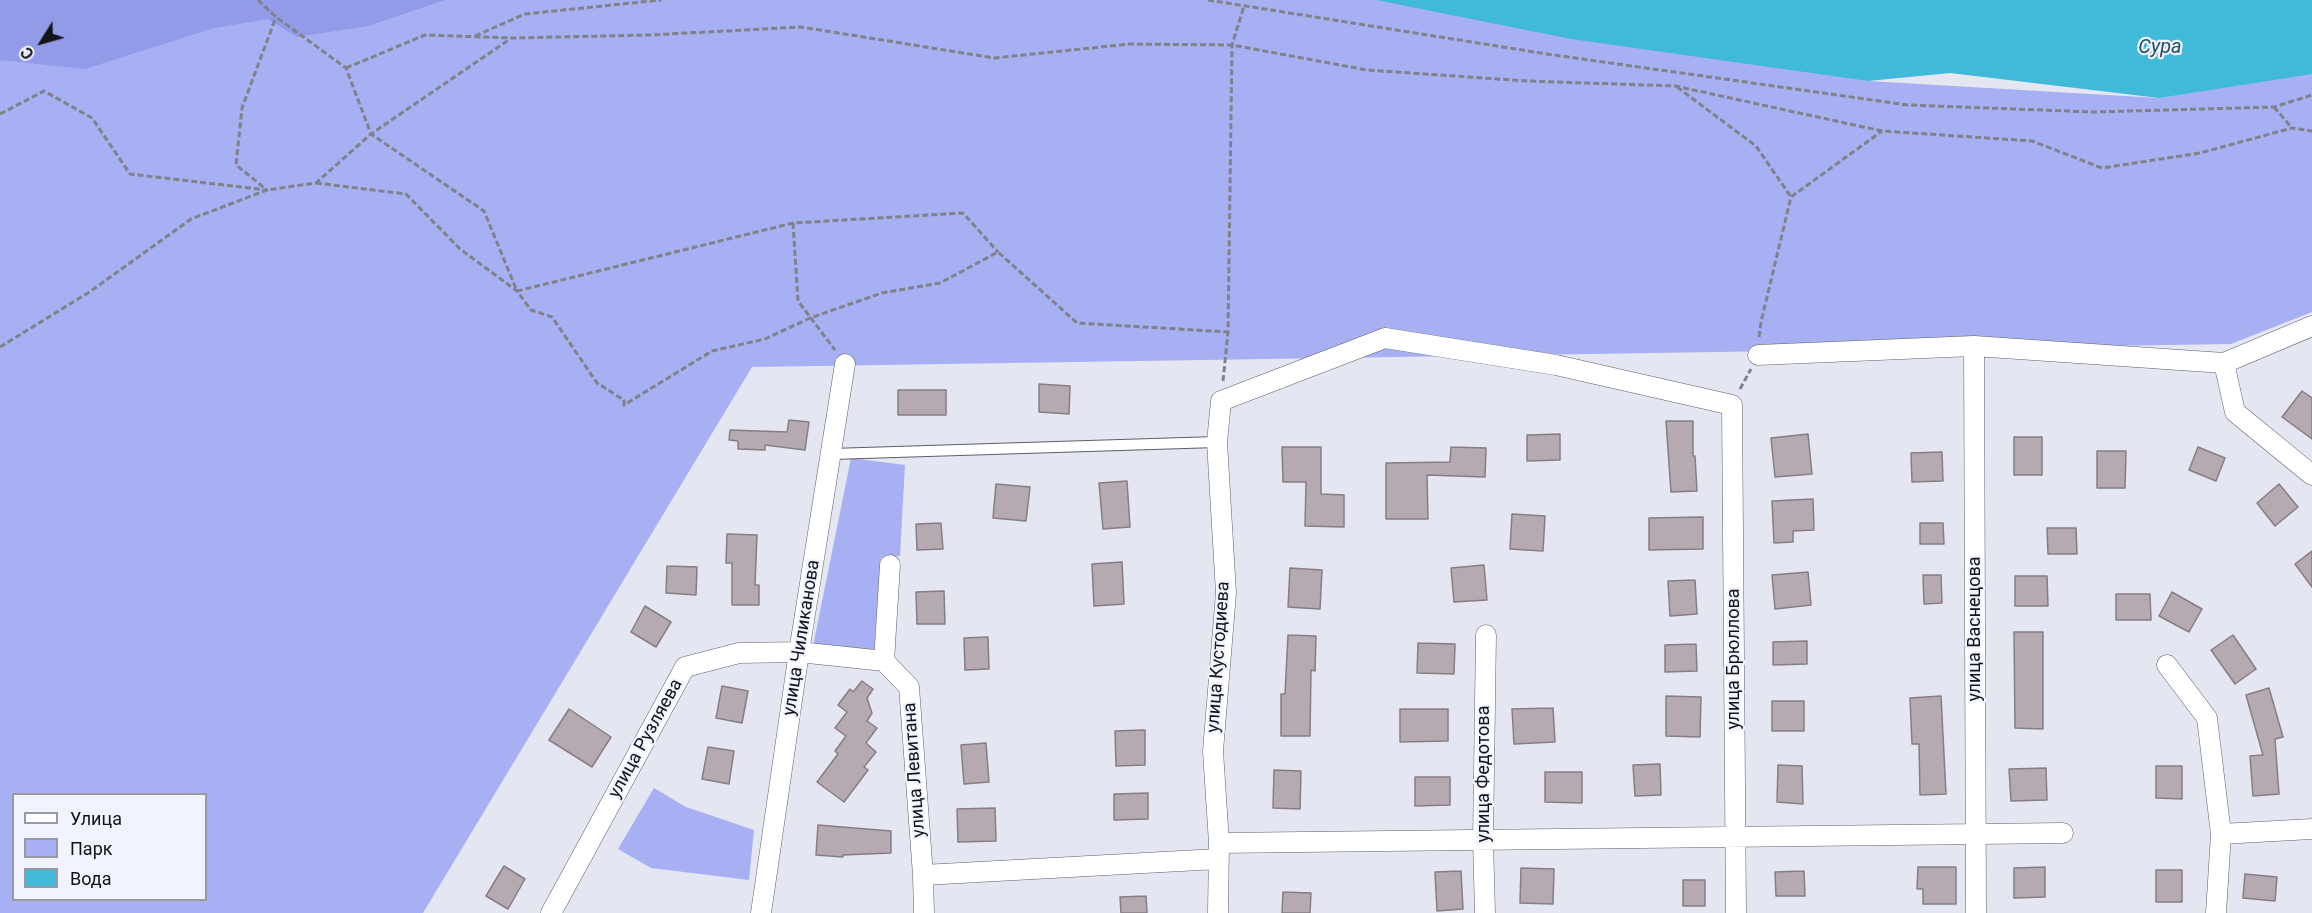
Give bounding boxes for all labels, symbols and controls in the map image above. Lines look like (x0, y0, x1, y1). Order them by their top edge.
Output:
north arrow (12, 12, 72, 72)
water label: Сура (2138, 36, 2182, 60)
text: С (16, 43, 38, 63)
street label: улица Васнецова (1964, 556, 1986, 702)
street label: улица Чиликанова (779, 558, 825, 718)
street label: улица Кустодиева (1203, 581, 1235, 733)
street label: улица Брюллова (1723, 588, 1745, 730)
street label: улица Рузляева (604, 676, 688, 802)
street label: улица Левитана (900, 702, 930, 838)
street label: улица Федотова (1473, 706, 1495, 842)
legend (12, 793, 207, 901)
text: Улица (70, 808, 122, 829)
text: Парк (70, 838, 112, 859)
text: Вода (70, 868, 112, 889)

